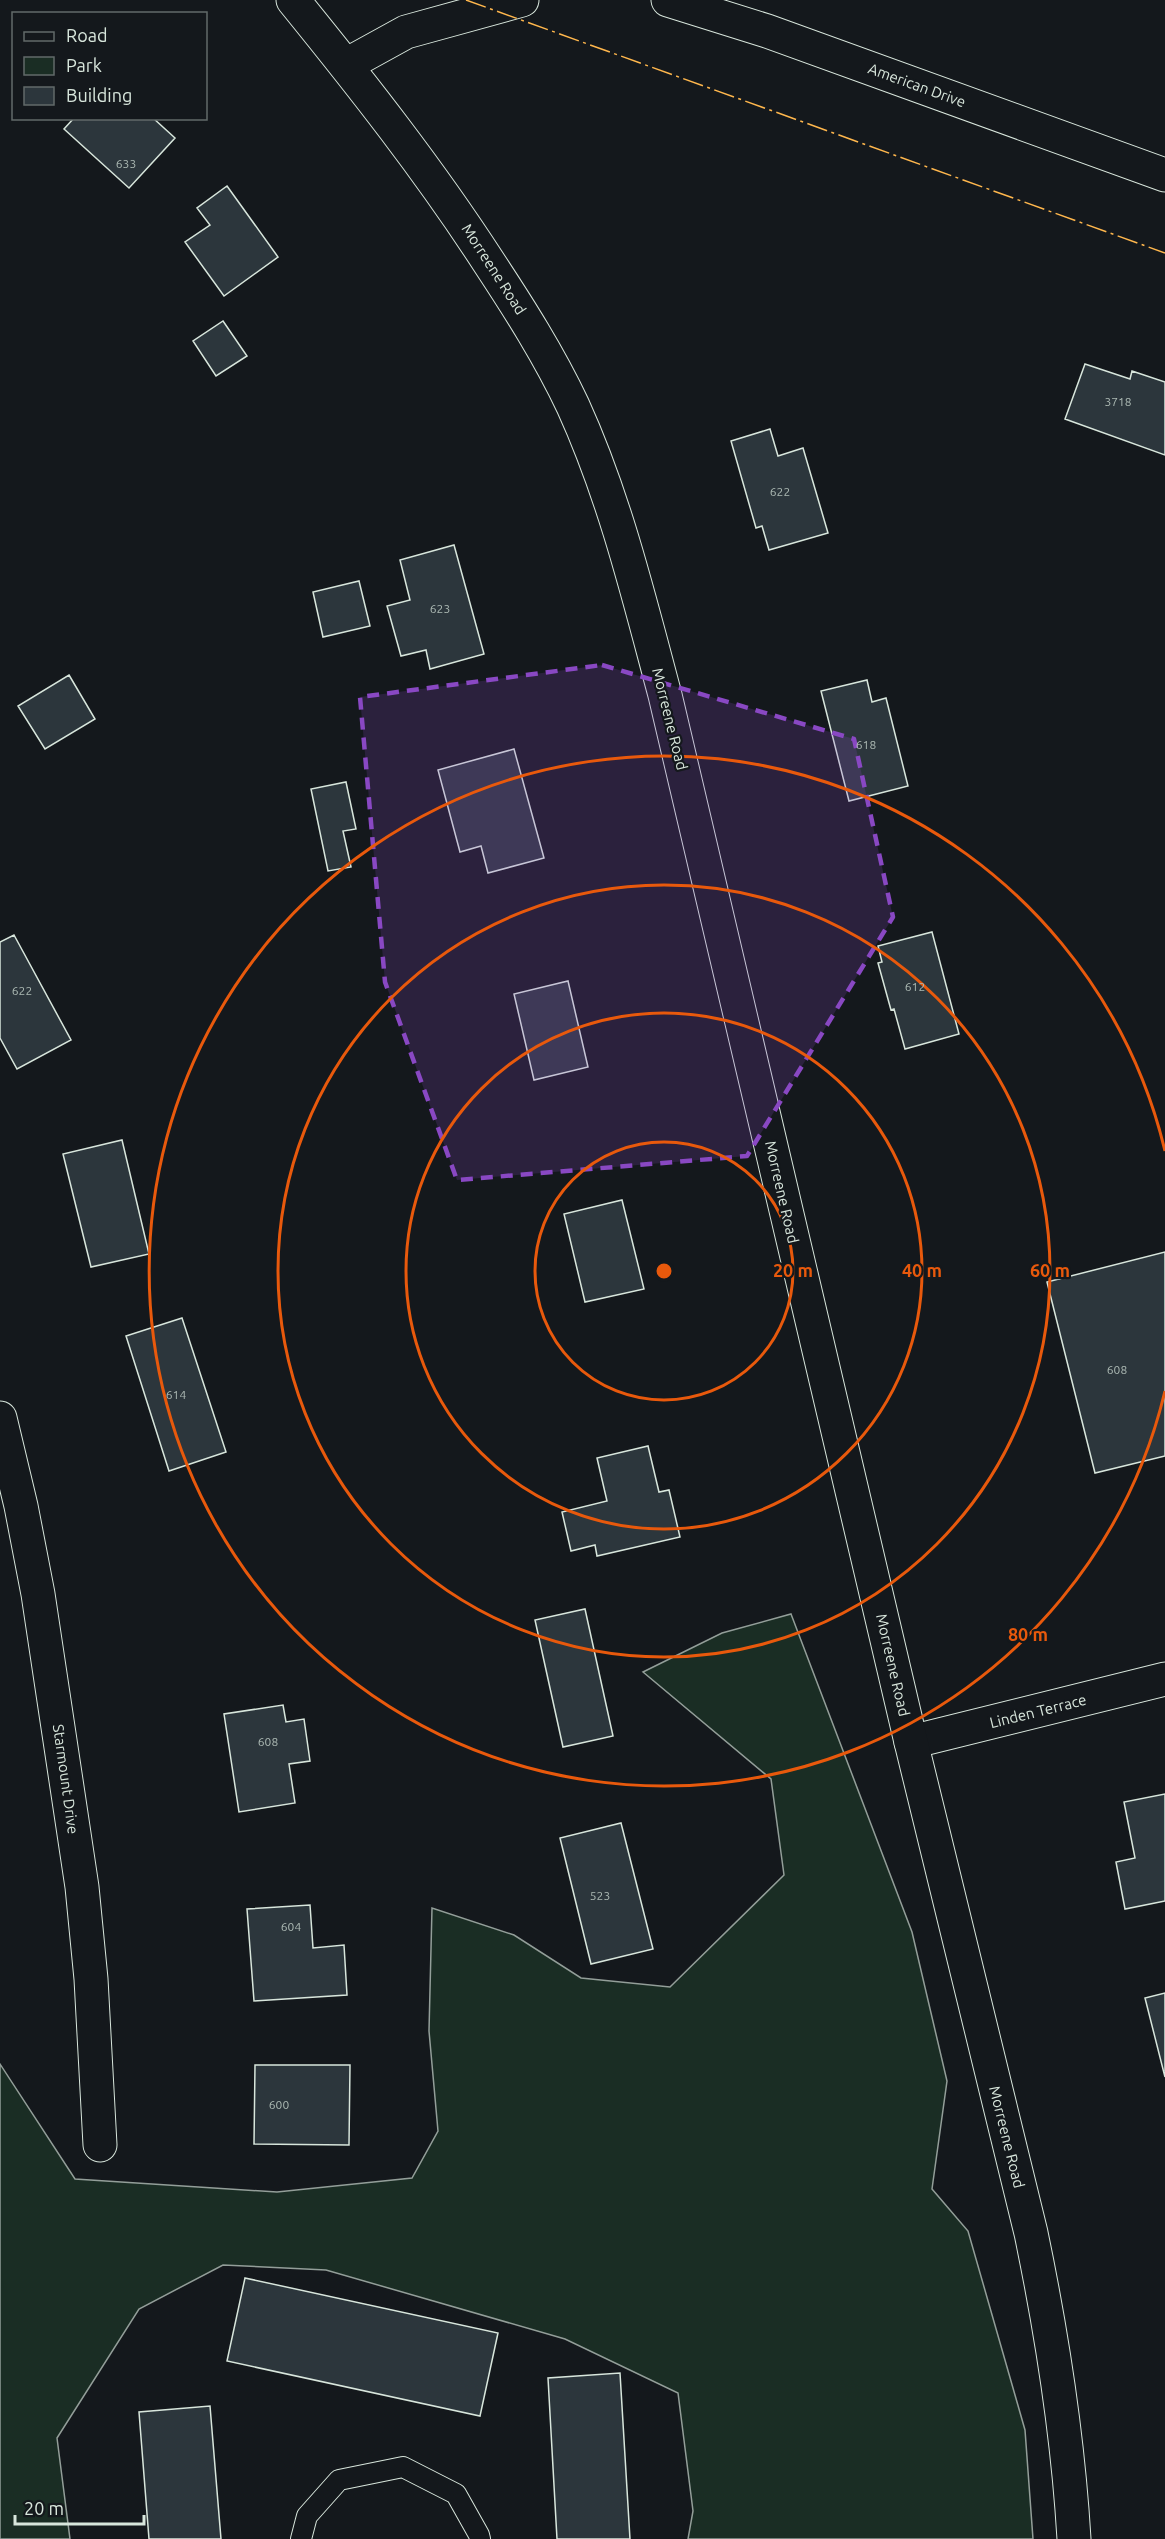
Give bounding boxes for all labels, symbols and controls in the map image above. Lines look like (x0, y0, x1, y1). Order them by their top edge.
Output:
legend (12, 12, 207, 120)
text: Road (66, 25, 108, 45)
text: Park (66, 55, 102, 75)
street label: American Drive (866, 60, 968, 110)
text: Building (66, 85, 132, 105)
house number: 633 (116, 157, 136, 170)
street label: Morreene Road (458, 221, 530, 317)
house number: 3718 (1104, 395, 1132, 408)
house number: 622 (770, 485, 790, 498)
house number: 623 (430, 602, 450, 615)
street label: Morreene Road (649, 666, 691, 772)
house number: 618 (856, 738, 876, 751)
house number: 612 (905, 980, 925, 993)
house number: 622 (12, 984, 32, 997)
street label: Morreene Road (762, 1139, 802, 1245)
text: 20 m (773, 1260, 813, 1280)
text: 40 m (902, 1260, 942, 1280)
text: 60 m (1030, 1260, 1070, 1280)
centre of rings (654, 1261, 674, 1281)
house number: 608 (1107, 1363, 1127, 1376)
house number: 614 (166, 1388, 186, 1401)
street label: Morreene Road (873, 1612, 913, 1718)
text: 80 m (1008, 1624, 1048, 1644)
street label: Linden Terrace (988, 1691, 1088, 1731)
street label: Starmount Drive (50, 1723, 82, 1835)
house number: 608 (258, 1735, 278, 1748)
house number: 523 (590, 1889, 610, 1902)
house number: 604 (281, 1920, 301, 1933)
street label: Morreene Road (986, 2084, 1028, 2190)
house number: 600 (269, 2098, 289, 2111)
scale bar (15, 2488, 144, 2526)
text: 20 m (24, 2498, 64, 2518)

